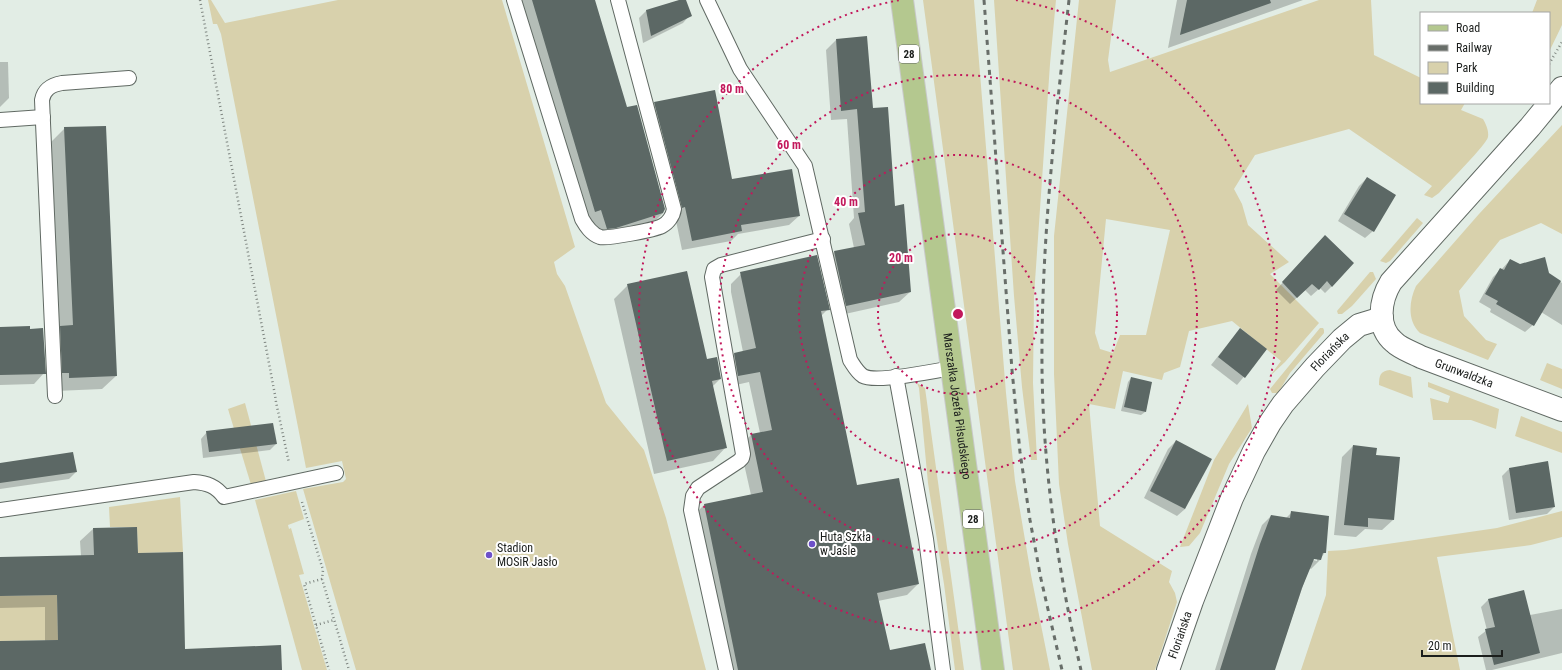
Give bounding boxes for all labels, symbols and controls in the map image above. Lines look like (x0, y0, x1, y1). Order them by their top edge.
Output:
legend (1420, 12, 1550, 104)
text: Road (1456, 21, 1480, 35)
text: Railway (1456, 41, 1492, 55)
road number: 28 (899, 45, 919, 63)
text: Park (1456, 61, 1478, 75)
text: Building (1456, 81, 1494, 95)
text: 80 m (720, 82, 744, 96)
text: 60 m (777, 138, 801, 152)
text: 40 m (834, 195, 858, 209)
text: 20 m (889, 251, 913, 265)
centre of rings (951, 307, 965, 321)
street label: Floriańska (1308, 329, 1352, 374)
street label: Marszałka Józefa Piłsudskiego (940, 332, 974, 480)
street label: Grunwaldzka (1433, 356, 1495, 391)
road number: 28 (963, 510, 983, 528)
place label: Huta Szkła w Jaśle (820, 530, 871, 558)
marker: Huta Szkła w Jaśle (807, 539, 817, 549)
place label: Stadion MOSiR Jasło (497, 541, 557, 569)
marker: Stadion MOSiR Jasło (484, 550, 494, 560)
street label: Floriańska (1165, 609, 1195, 661)
scale bar (1422, 632, 1502, 658)
text: 20 m (1428, 639, 1452, 653)

